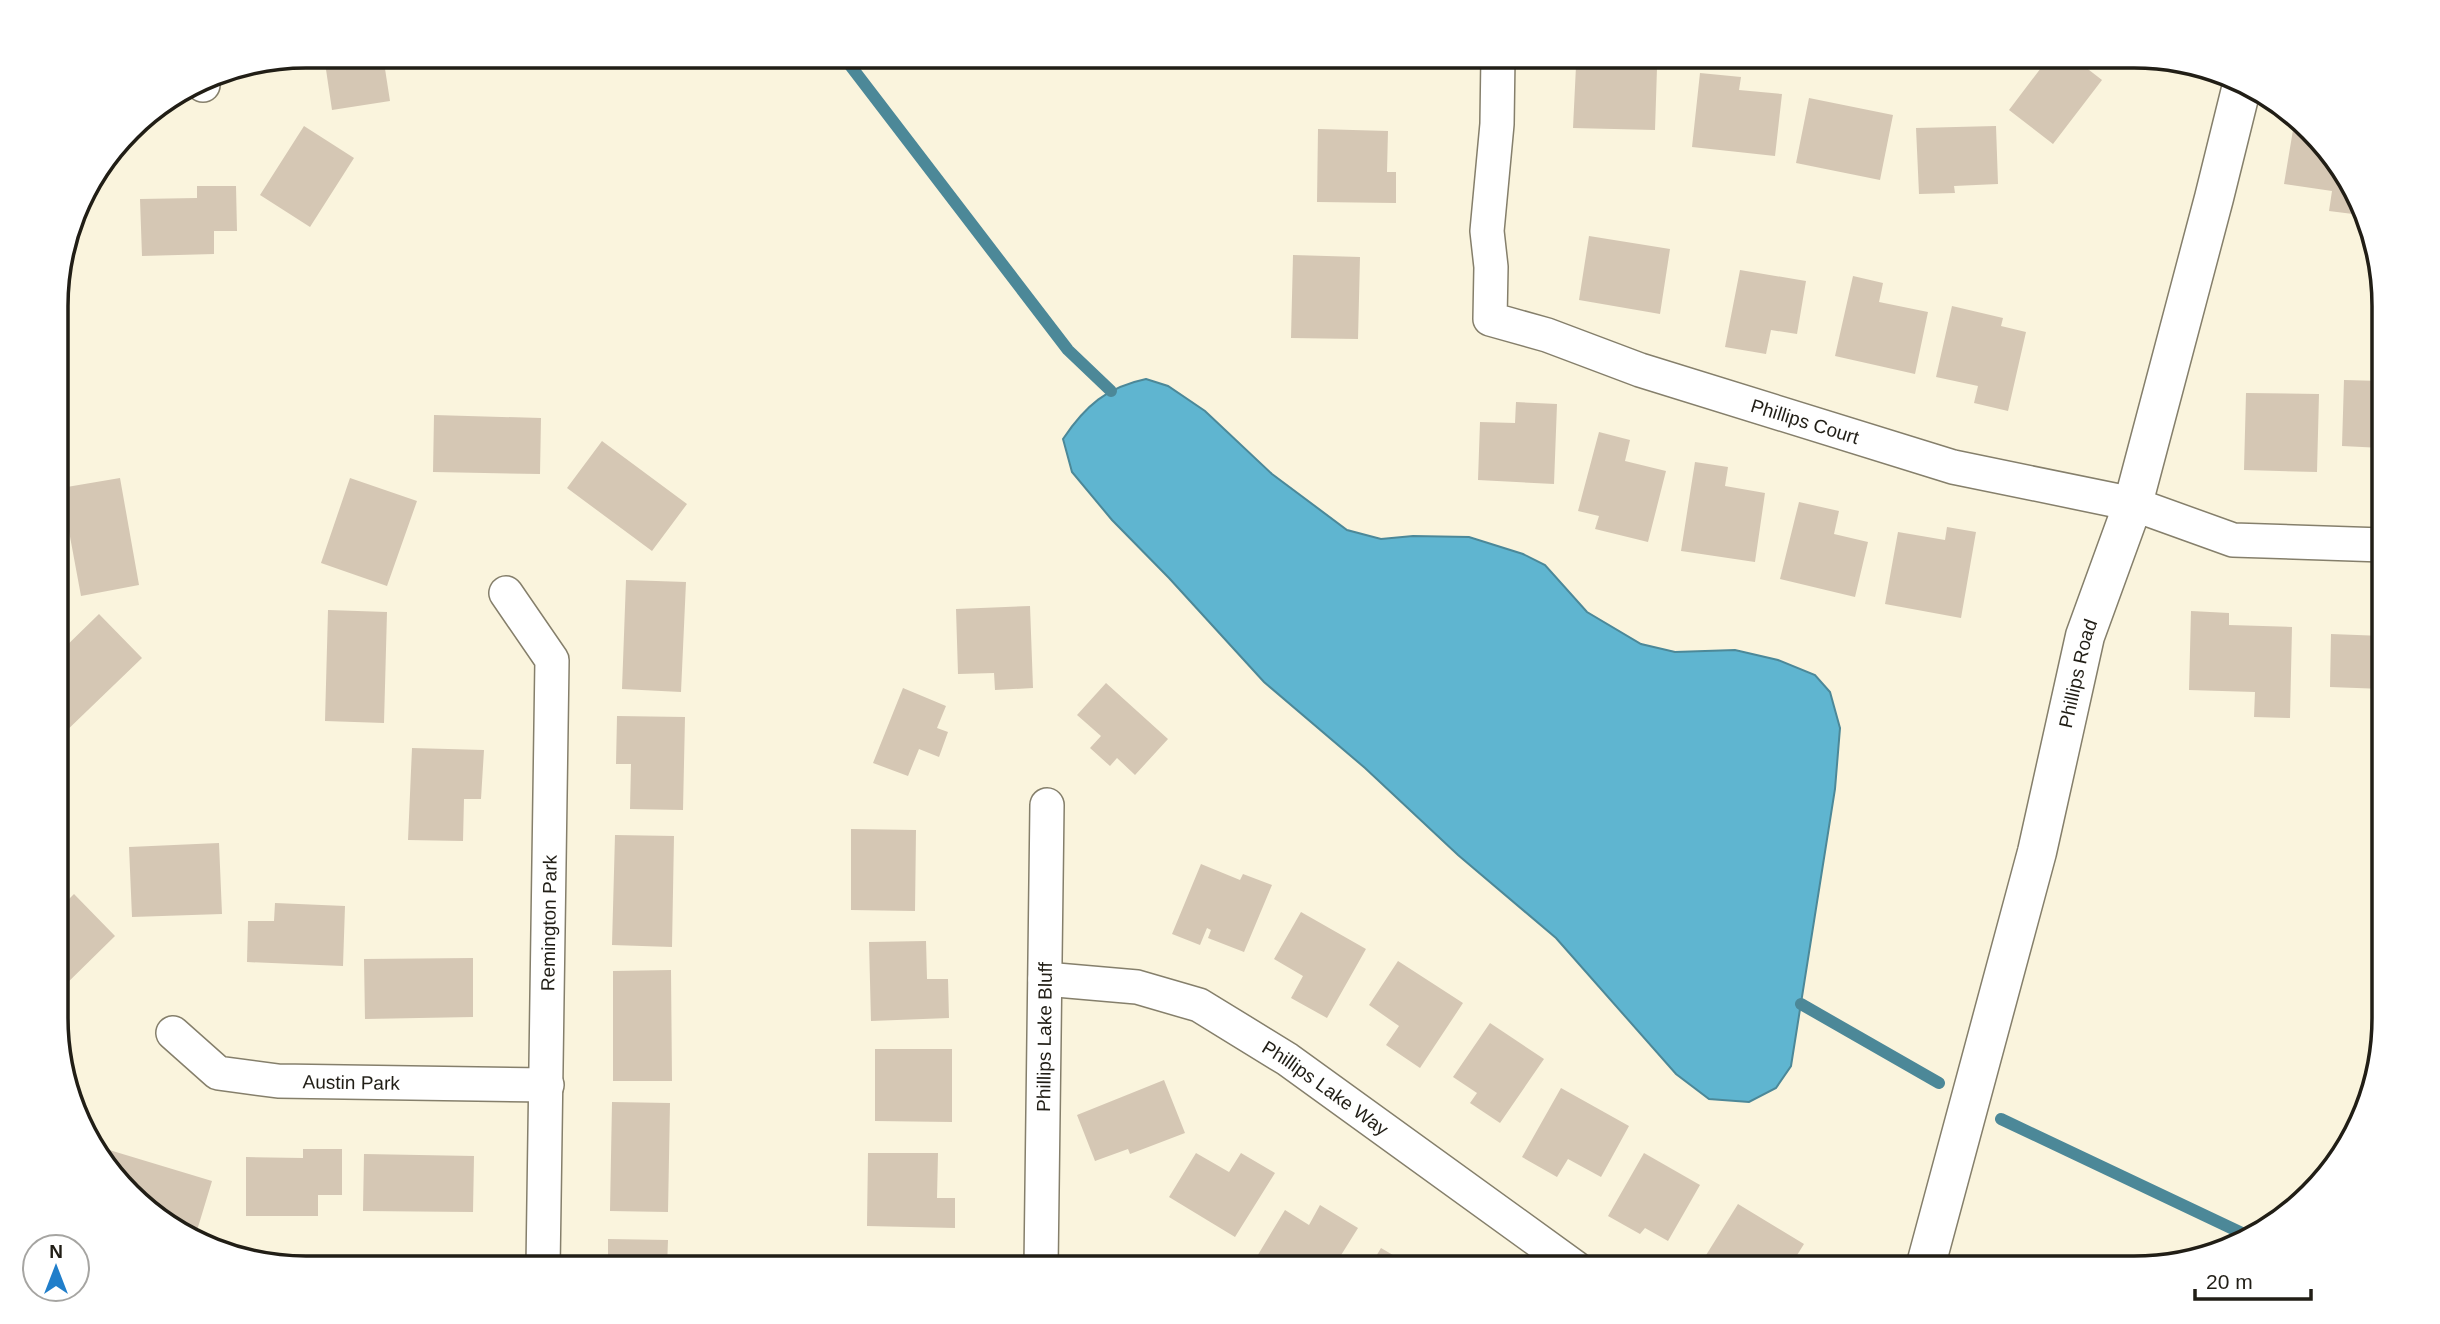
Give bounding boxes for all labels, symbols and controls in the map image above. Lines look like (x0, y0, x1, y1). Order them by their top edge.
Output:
street label: Phillips Court (1748, 395, 1862, 448)
street label: Phillips Road (2054, 616, 2101, 730)
street label: Remington Park (537, 854, 561, 991)
street label: Phillips Lake Bluff (1033, 961, 1055, 1112)
street label: Phillips Lake Way (1259, 1036, 1393, 1140)
street label: Austin Park (302, 1071, 401, 1093)
north arrow (21, 1233, 91, 1303)
text: N (49, 1241, 63, 1262)
scale bar (2195, 1258, 2310, 1302)
text: 20 m (2206, 1270, 2253, 1293)

